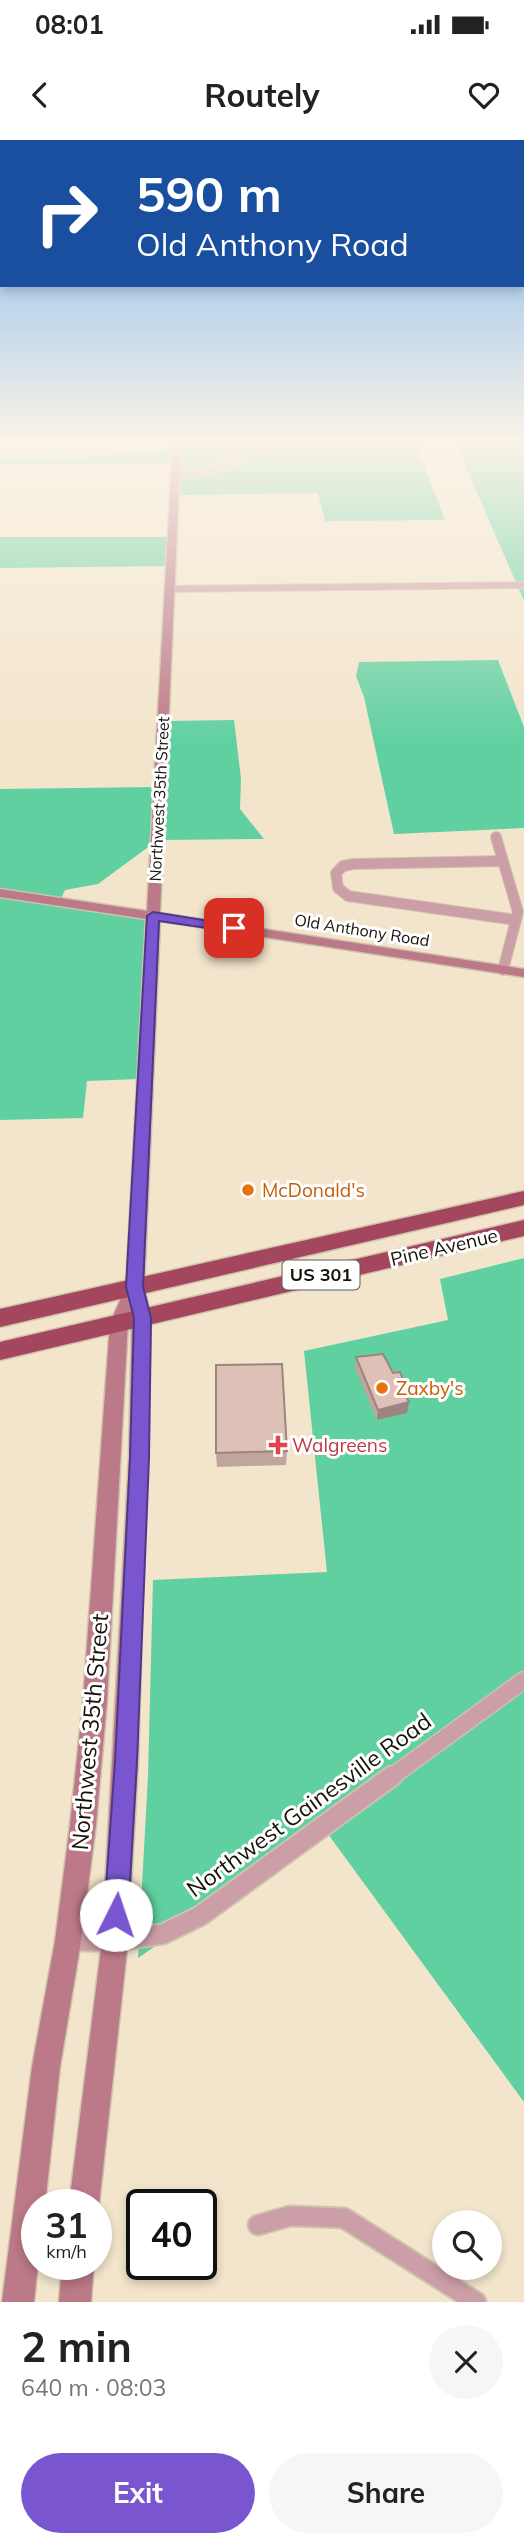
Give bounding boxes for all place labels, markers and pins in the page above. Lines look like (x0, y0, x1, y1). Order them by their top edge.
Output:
pin (204, 898, 264, 958)
place label: McDonald's (262, 1178, 365, 1202)
marker: McDonald's (240, 1182, 256, 1198)
place label: Zaxby's (396, 1376, 464, 1400)
marker: Zaxby's (374, 1380, 390, 1396)
place label: Walgreens (292, 1433, 387, 1457)
marker: Walgreens (270, 1437, 286, 1453)

